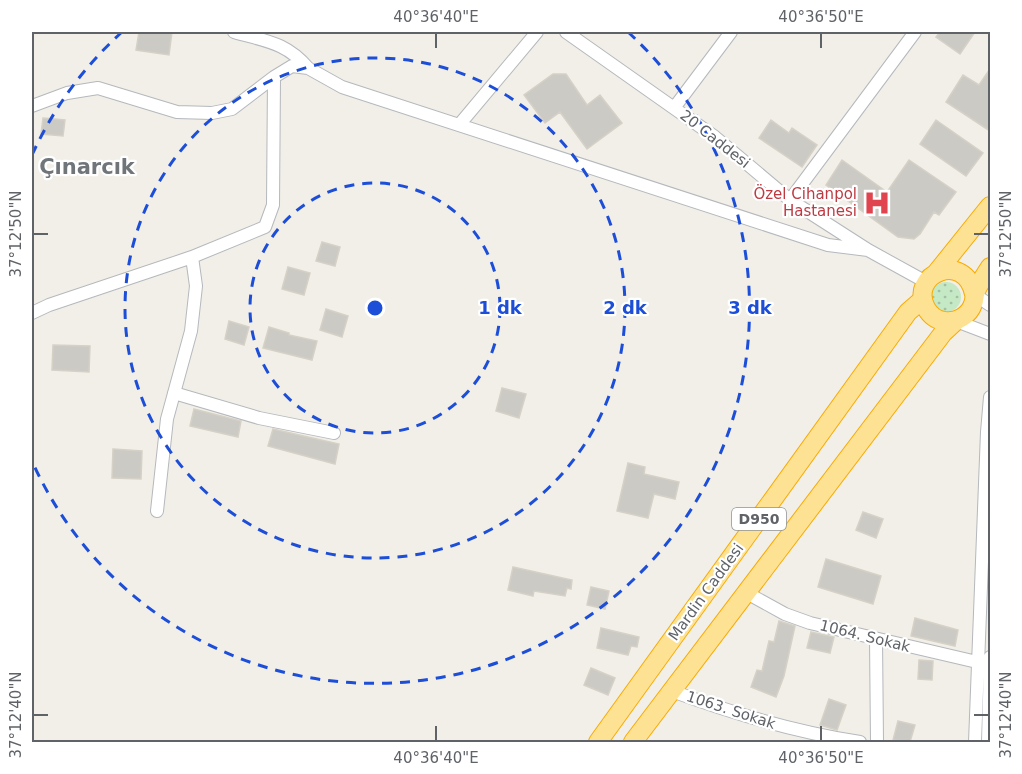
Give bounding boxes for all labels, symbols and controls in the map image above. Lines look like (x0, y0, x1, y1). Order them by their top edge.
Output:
text: 40°36'40"E (393, 8, 479, 26)
text: 40°36'50"E (778, 8, 864, 26)
street label: 20 Caddesi (676, 106, 754, 172)
district label: Çınarcık (39, 155, 136, 179)
place label: Özel Cihanpol Hastanesi (753, 184, 857, 220)
hospital icon: Özel Cihanpol Hastanesi (862, 188, 892, 218)
text: 37°12'50"N (7, 190, 25, 278)
text: 37°12'50"N (997, 190, 1015, 278)
text: 1 dk (478, 297, 523, 318)
text: 2 dk (603, 297, 648, 318)
text: 3 dk (728, 297, 773, 318)
centre of rings (365, 298, 385, 318)
road number: D950 (732, 508, 786, 530)
street label: Mardin Caddesi (665, 540, 747, 644)
street label: 1064. Sokak (818, 616, 912, 656)
text: 37°12'40"N (7, 671, 25, 759)
text: 37°12'40"N (997, 671, 1015, 759)
street label: 1063. Sokak (684, 687, 778, 733)
text: 40°36'40"E (393, 749, 479, 767)
text: 40°36'50"E (778, 749, 864, 767)

